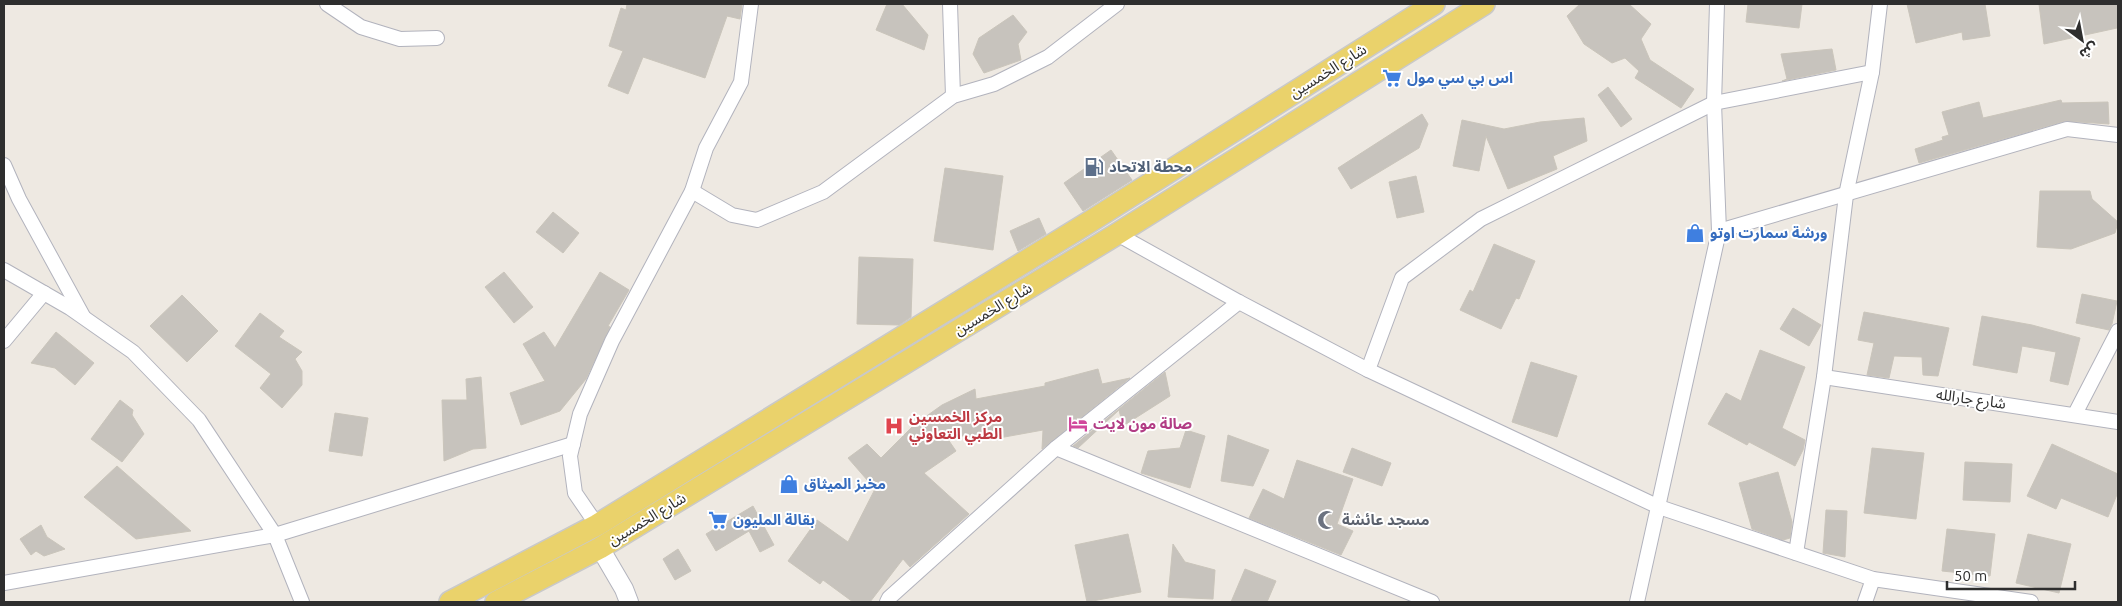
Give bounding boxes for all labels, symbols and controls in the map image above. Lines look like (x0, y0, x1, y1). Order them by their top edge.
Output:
north arrow (2057, 15, 2107, 65)
text: ش (2077, 39, 2101, 63)
street label: شارع الخمسين (1286, 40, 1372, 104)
supermarket icon: اس بي سي مول (1381, 67, 1403, 89)
place label: اس بي سي مول (1407, 69, 1513, 89)
fuel station icon: محطة الاتحاد (1083, 156, 1105, 178)
place label: محطة الاتحاد (1109, 158, 1192, 175)
shop icon: ورشة سمارت اوتو (1684, 222, 1706, 244)
place label: ورشة سمارت اوتو (1710, 224, 1828, 242)
street label: شارع الخمسين (951, 279, 1037, 342)
street label: شارع جارالله (1935, 385, 2007, 416)
place label: مركز الخمسين الطبي التعاوني (909, 408, 1002, 445)
hotel icon: صالة مون لايت (1067, 413, 1089, 435)
hospital icon: مركز الخمسين الطبي التعاوني (883, 415, 905, 437)
place label: صالة مون لايت (1093, 415, 1192, 433)
shop icon: مخبز الميثاق (778, 473, 800, 495)
place label: مخبز الميثاق (804, 475, 886, 493)
street label: شارع الخمسين (605, 489, 691, 552)
supermarket icon: بقالة المليون (707, 509, 729, 531)
mosque icon: مسجد عائشة (1316, 509, 1338, 531)
place label: بقالة المليون (733, 511, 815, 529)
place label: مسجد عائشة (1342, 511, 1429, 528)
scale bar (1947, 558, 2074, 590)
text: 50 m (1954, 567, 1987, 584)

